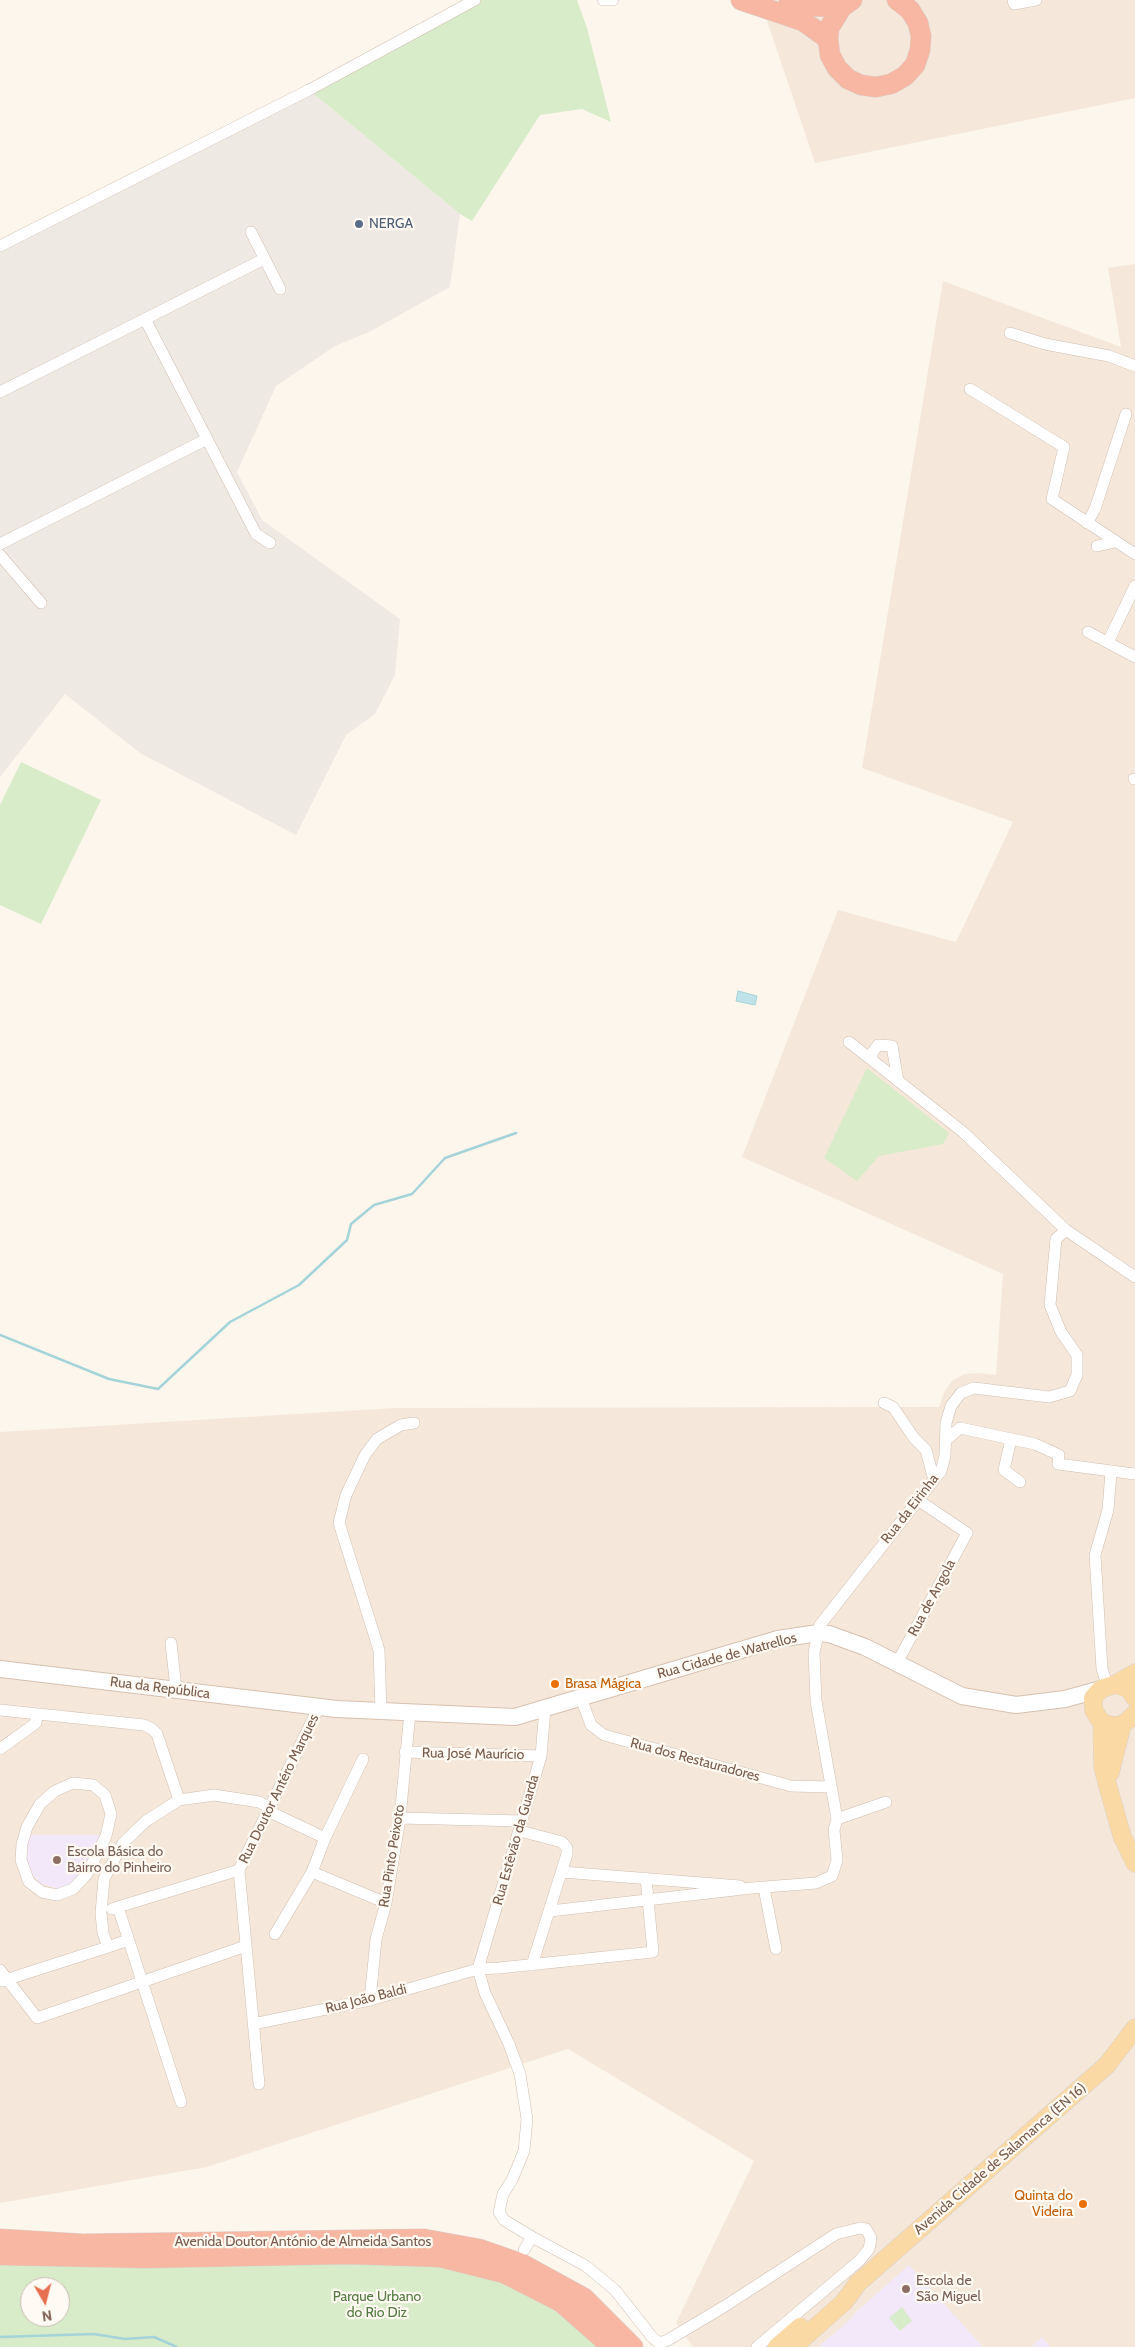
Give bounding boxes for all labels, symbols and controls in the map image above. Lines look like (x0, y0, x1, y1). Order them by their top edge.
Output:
place label: NERGA (369, 216, 413, 232)
marker: NERGA (353, 218, 365, 230)
street label: Rua da Eirinha (878, 1471, 942, 1547)
street label: Rua de Angola (905, 1557, 959, 1639)
street label: Rua Cidade de Watrellos (655, 1629, 799, 1683)
street label: Rua da República (109, 1674, 211, 1702)
place label: Brasa Mágica (565, 1676, 641, 1692)
marker: Brasa Mágica (549, 1678, 561, 1690)
street label: Rua Doutor Antéro Marques (235, 1712, 323, 1866)
street label: Rua dos Restauradores (628, 1735, 762, 1785)
street label: Rua José Maurício (422, 1745, 524, 1763)
street label: Rua Estêvão da Guarda (489, 1773, 543, 1907)
street label: Rua Pinto Peixoto (376, 1803, 408, 1909)
place label: Escola Básica do Bairro do Pinheiro (67, 1844, 172, 1876)
marker: Escola Básica do Bairro do Pinheiro (51, 1854, 63, 1866)
street label: Rua João Baldi (324, 1981, 408, 2017)
street label: Avenida Cidade de Salamanca (EN 16) (910, 2080, 1090, 2238)
place label: Quinta do Videira (1014, 2188, 1073, 2220)
marker: Quinta do Videira (1077, 2198, 1089, 2210)
street label: Avenida Doutor António de Almeida Santos (175, 2234, 431, 2250)
place label: Escola de São Miguel (916, 2273, 981, 2306)
north arrow (20, 2277, 70, 2327)
marker: Escola de São Miguel (900, 2283, 912, 2295)
park label: Parque Urbano do Rio Diz (333, 2289, 421, 2322)
text: N (41, 2306, 53, 2325)

